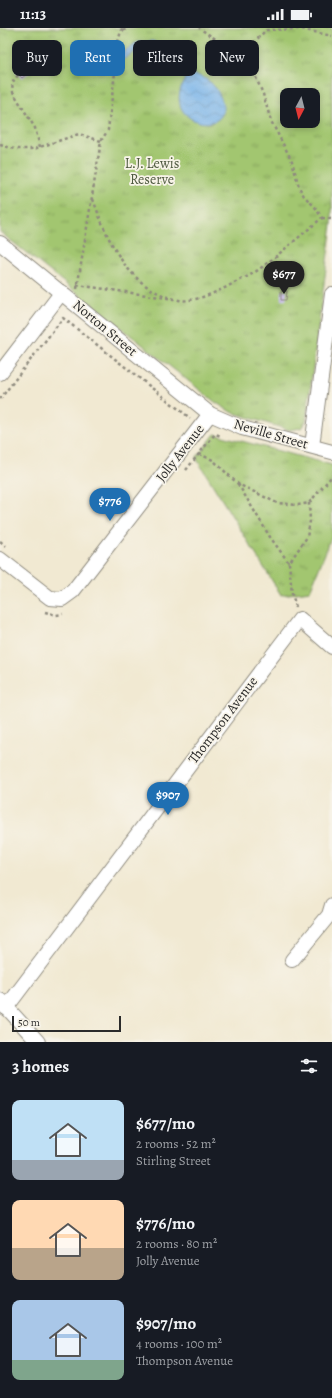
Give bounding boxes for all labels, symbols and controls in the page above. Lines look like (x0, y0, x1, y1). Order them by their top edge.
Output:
text: 11:13 (20, 4, 46, 24)
chip: Buy (12, 40, 62, 76)
chip: Rent (70, 40, 125, 76)
chip: Filters (133, 40, 197, 76)
chip: New (205, 40, 259, 76)
north arrow (280, 88, 320, 128)
map controls (280, 88, 320, 128)
park label: L.J. Lewis Reserve (125, 154, 179, 189)
pin: $677 (260, 261, 308, 295)
text: $677 (272, 265, 296, 282)
street label: Norton Street (69, 295, 141, 361)
street label: Neville Street (232, 414, 311, 454)
street label: Jolly Avenue (151, 420, 209, 486)
pin: $776 (86, 488, 134, 522)
text: $776 (98, 492, 122, 509)
street label: Thompson Avenue (184, 673, 262, 767)
pin: $907 (144, 782, 192, 816)
text: $907 (156, 786, 180, 803)
scale bar (12, 1014, 121, 1033)
text: 50 m (18, 1015, 40, 1030)
text: 3 homes (12, 1055, 69, 1078)
icon: filters (298, 1055, 320, 1077)
text: $677/mo (136, 1112, 195, 1135)
icon: home (44, 1116, 92, 1164)
text: 2 rooms · 52 m² (136, 1135, 216, 1152)
text: Stirling Street (136, 1152, 211, 1169)
text: $776/mo (136, 1212, 195, 1235)
icon: home (44, 1216, 92, 1264)
text: 2 rooms · 80 m² (136, 1235, 217, 1252)
text: Jolly Avenue (136, 1252, 200, 1269)
text: $907/mo (136, 1312, 196, 1335)
icon: home (44, 1316, 92, 1364)
text: 4 rooms · 100 m² (136, 1335, 222, 1352)
text: Thompson Avenue (136, 1352, 233, 1369)

